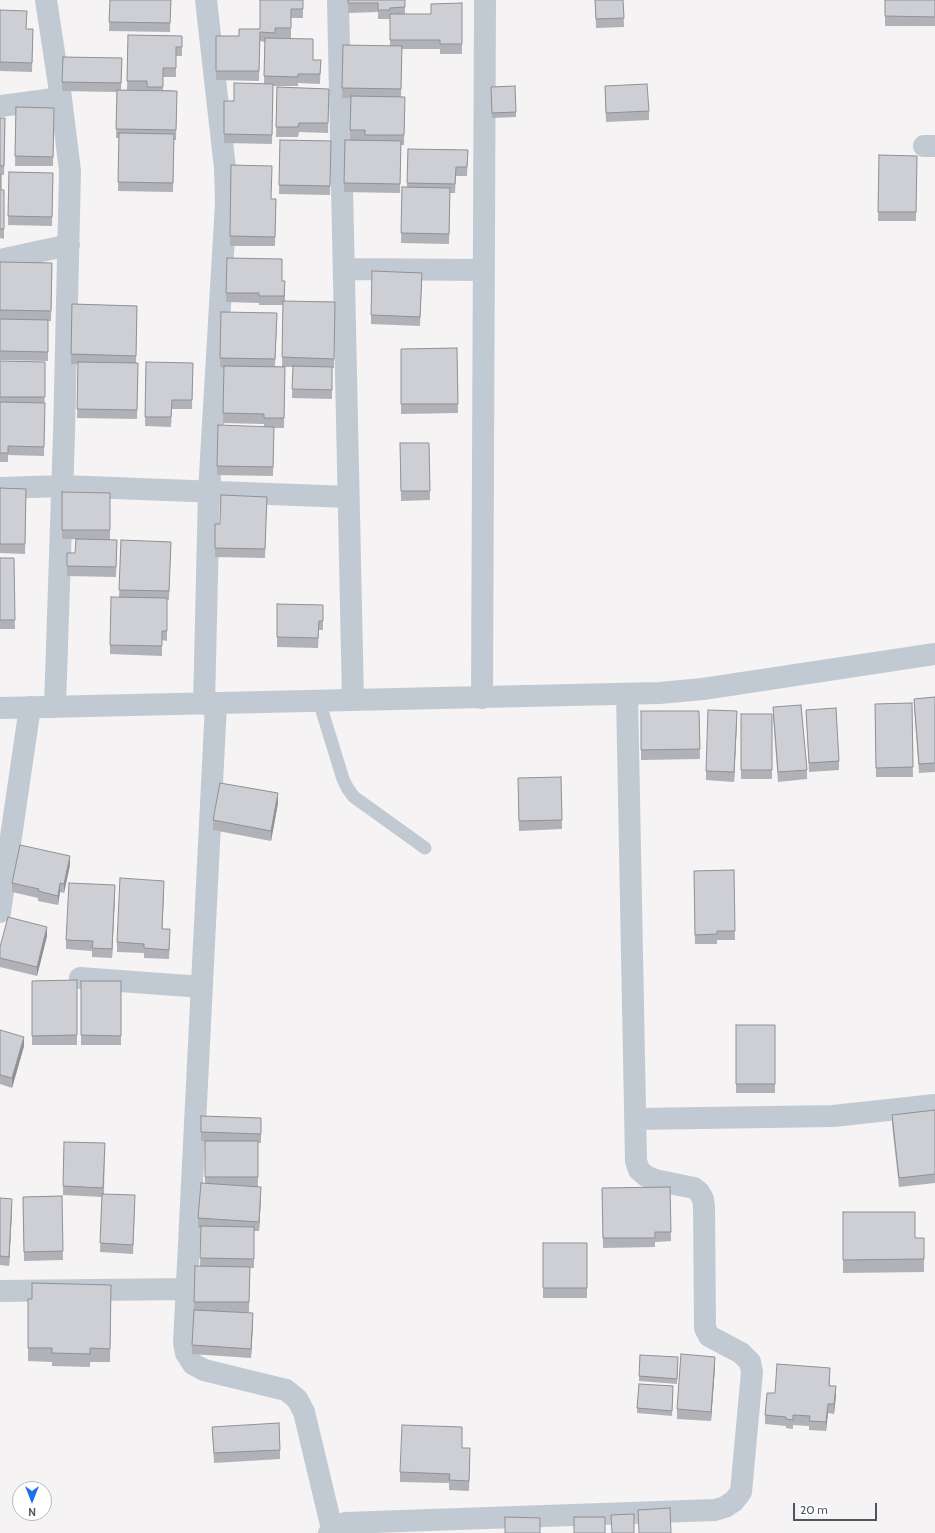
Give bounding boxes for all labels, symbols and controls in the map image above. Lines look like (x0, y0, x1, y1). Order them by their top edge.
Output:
north arrow (12, 1481, 52, 1521)
scale bar (795, 1495, 879, 1521)
text: 20 m (800, 1502, 828, 1517)
text: N (28, 1505, 36, 1519)

